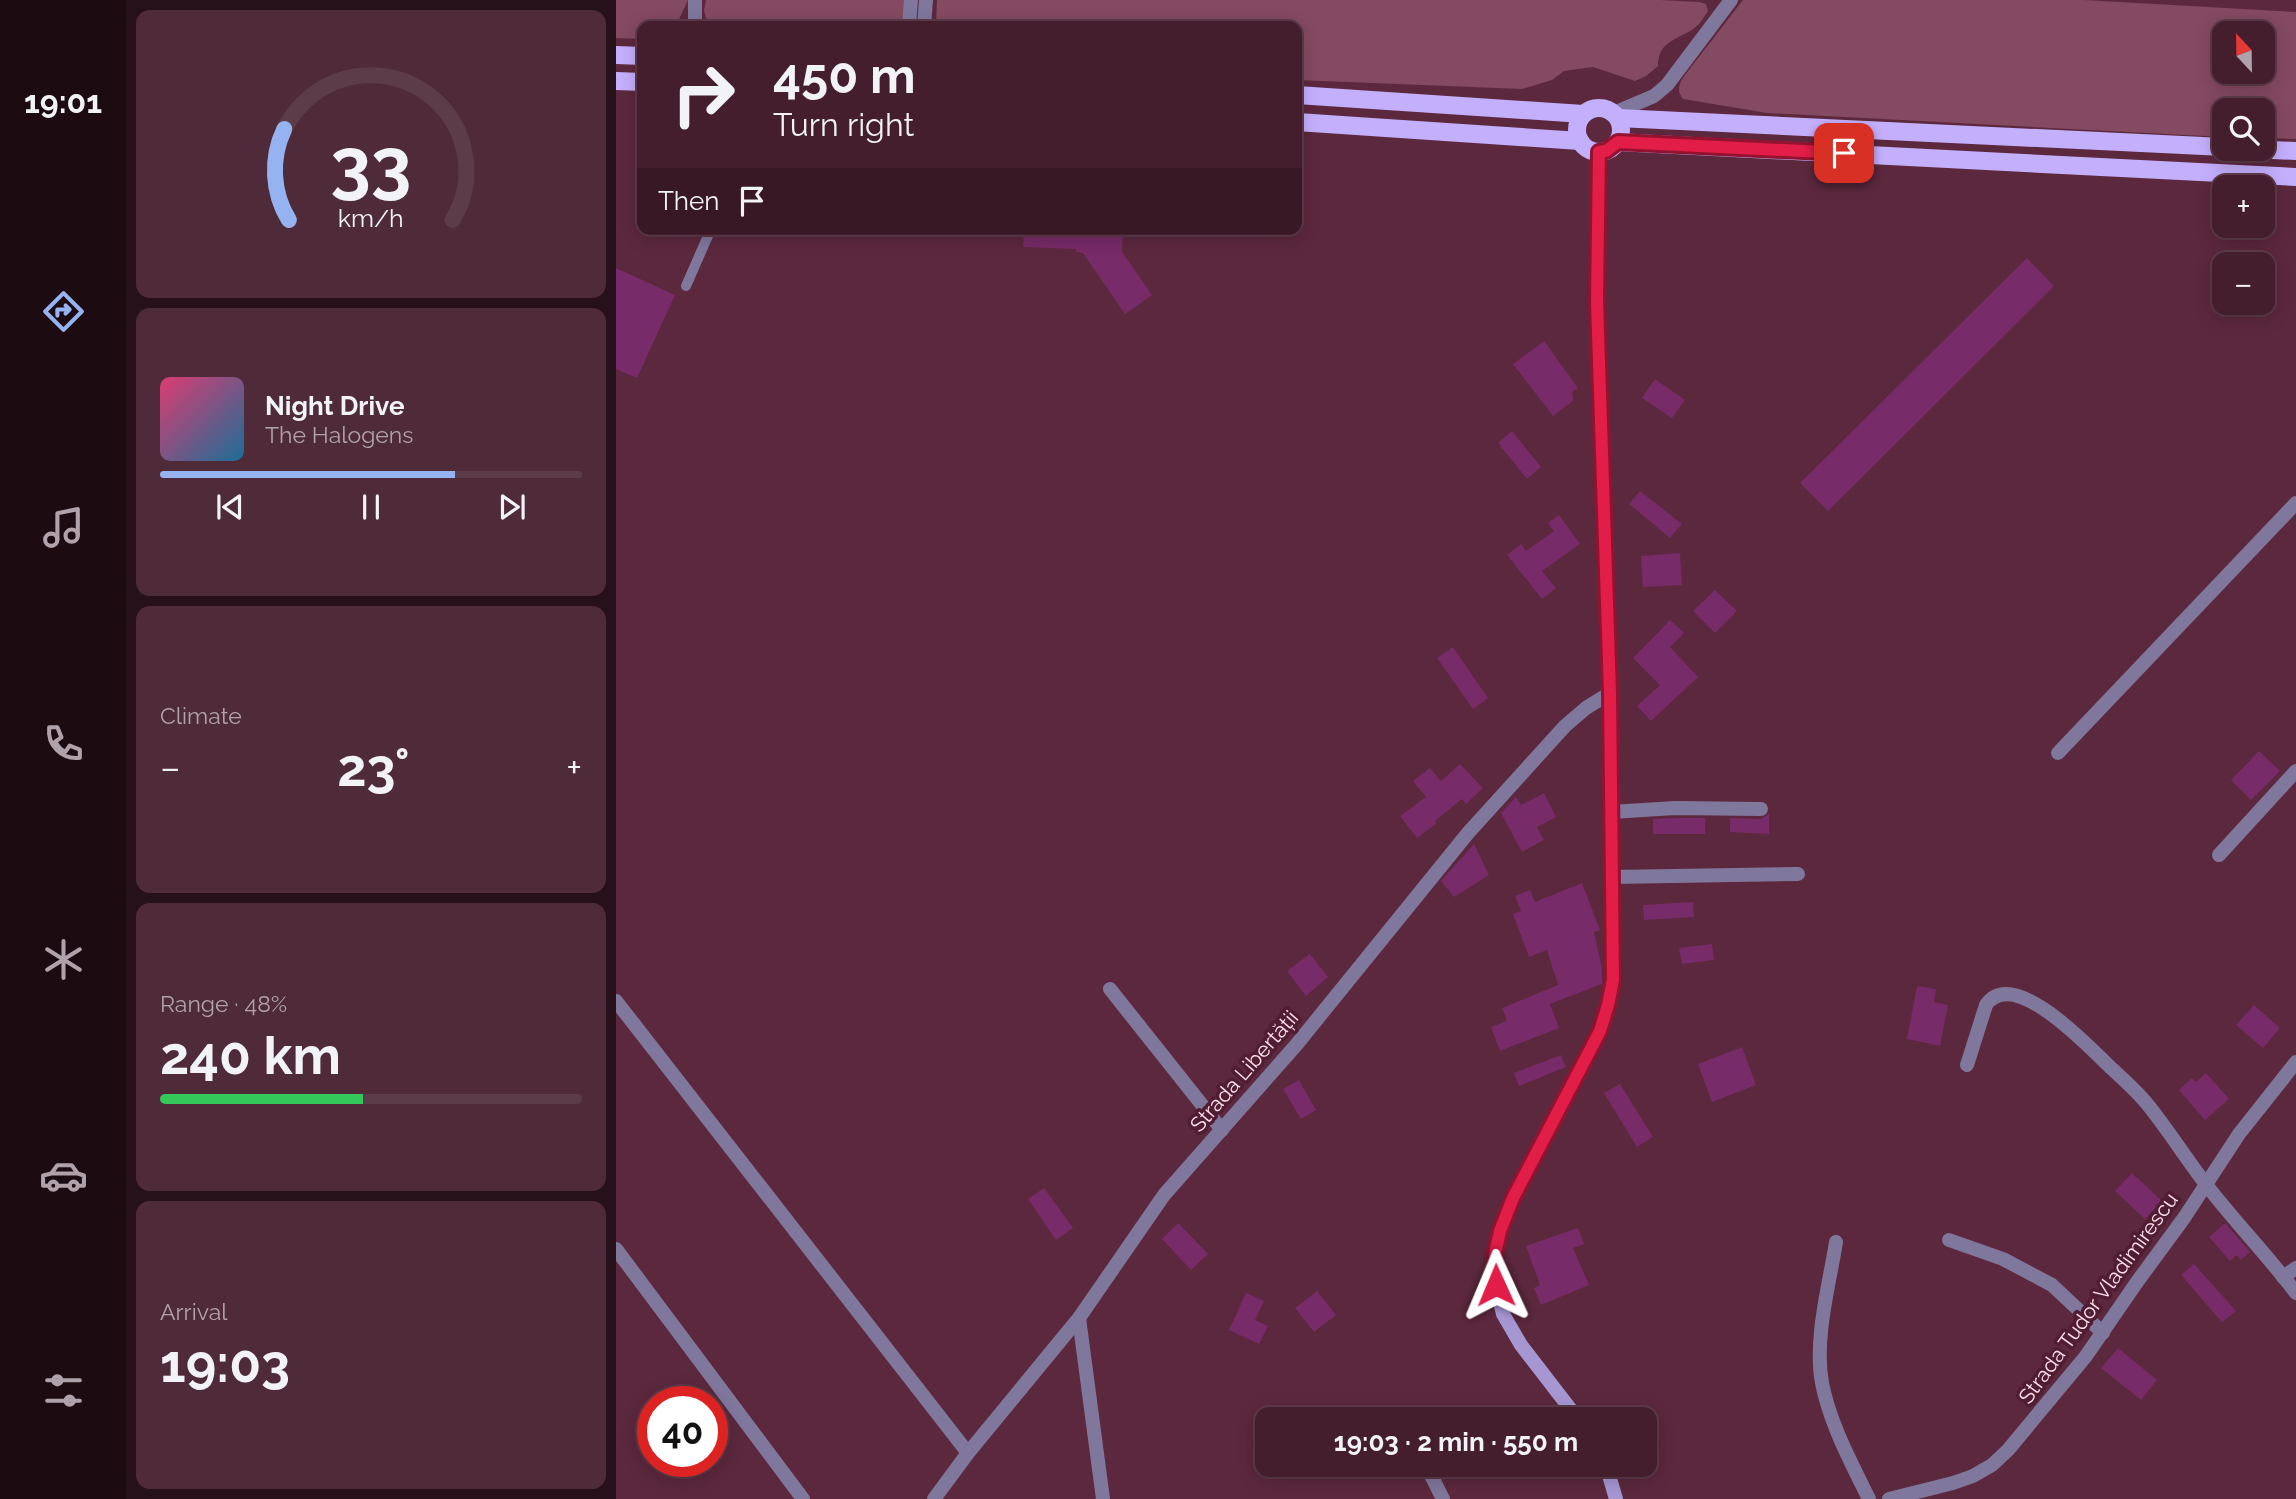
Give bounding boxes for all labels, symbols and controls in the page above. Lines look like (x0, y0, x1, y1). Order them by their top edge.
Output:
north arrow (2212, 21, 2275, 84)
map controls (2212, 21, 2275, 315)
text: 450 m (773, 47, 916, 104)
icon: right (658, 49, 749, 140)
text: 19:01 (24, 83, 102, 120)
button: search (2212, 98, 2275, 161)
text: Turn right (773, 106, 914, 143)
text: 33 (330, 122, 412, 207)
pin (1814, 123, 1874, 183)
icon: arrive (1825, 134, 1863, 172)
button: + (2212, 175, 2275, 238)
icon: arrive (733, 182, 771, 220)
text: Then (658, 186, 719, 216)
text: km/h (338, 203, 404, 233)
button: − (2212, 252, 2275, 315)
icon: directions (39, 287, 88, 336)
text: Night Drive (265, 391, 404, 421)
text: The Halogens (265, 421, 413, 448)
icon: previous (211, 488, 249, 526)
icon: pause (352, 488, 390, 526)
icon: next (493, 488, 531, 526)
icon: music (39, 503, 88, 552)
text: Climate (160, 702, 242, 729)
icon: phone (39, 719, 88, 768)
text: 23° (337, 737, 410, 798)
text: − (160, 745, 180, 790)
text: + (566, 745, 582, 790)
icon: climate (39, 935, 88, 984)
text: Range · 48% (160, 990, 287, 1017)
street label: Strada Libertății (1185, 1005, 1303, 1137)
text: 240 km (160, 1025, 341, 1086)
icon: car (39, 1151, 88, 1200)
street label: Strada Tudor Vladimirescu (2013, 1188, 2183, 1408)
position arrow (1459, 1248, 1533, 1322)
text: Arrival (160, 1298, 227, 1325)
text: 19:03 (160, 1333, 290, 1394)
icon: filters (39, 1366, 88, 1415)
speed limit sign: 40 (637, 1386, 728, 1477)
text: 19:03 · 2 min · 550 m (1334, 1427, 1578, 1457)

